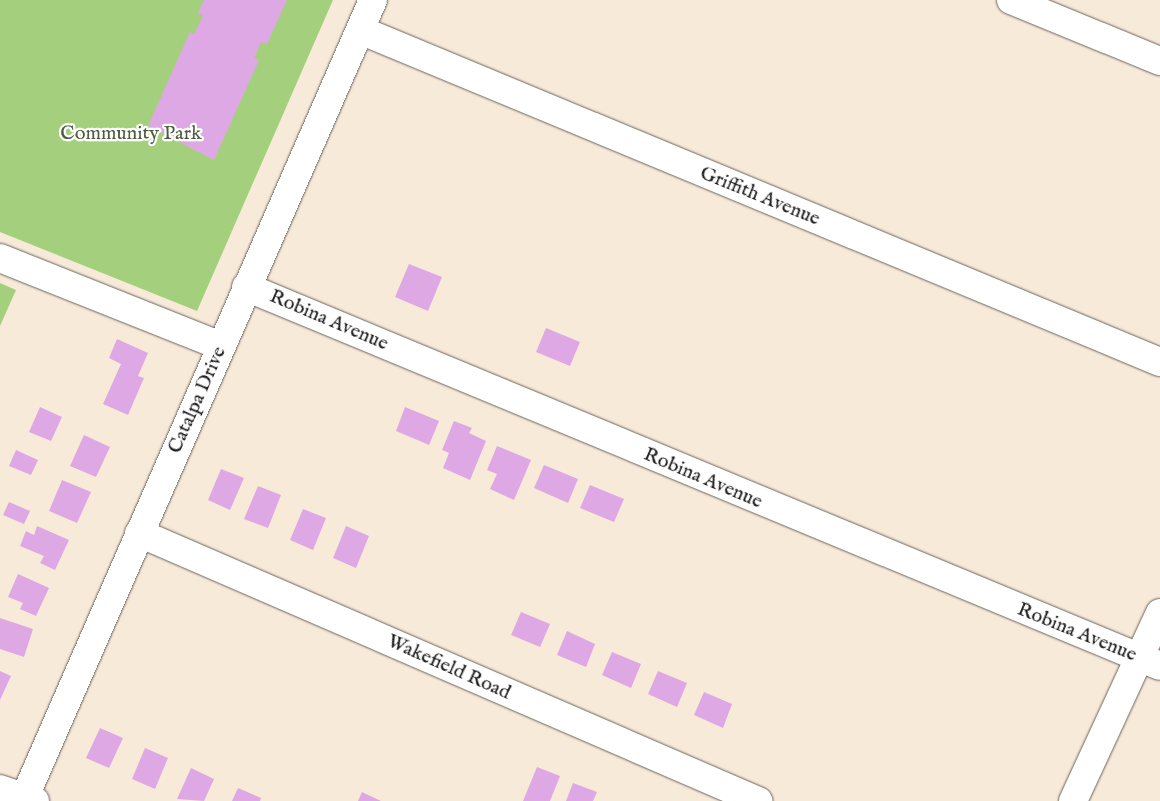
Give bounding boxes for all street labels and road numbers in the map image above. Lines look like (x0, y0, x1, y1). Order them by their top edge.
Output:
street label: Griffith Avenue (697, 161, 823, 231)
street label: Robina Avenue (266, 284, 392, 356)
street label: Catalpa Drive (163, 343, 231, 457)
street label: Robina Avenue (640, 442, 766, 514)
street label: Robina Avenue (1014, 597, 1140, 667)
street label: Wakefield Road (384, 629, 514, 705)

